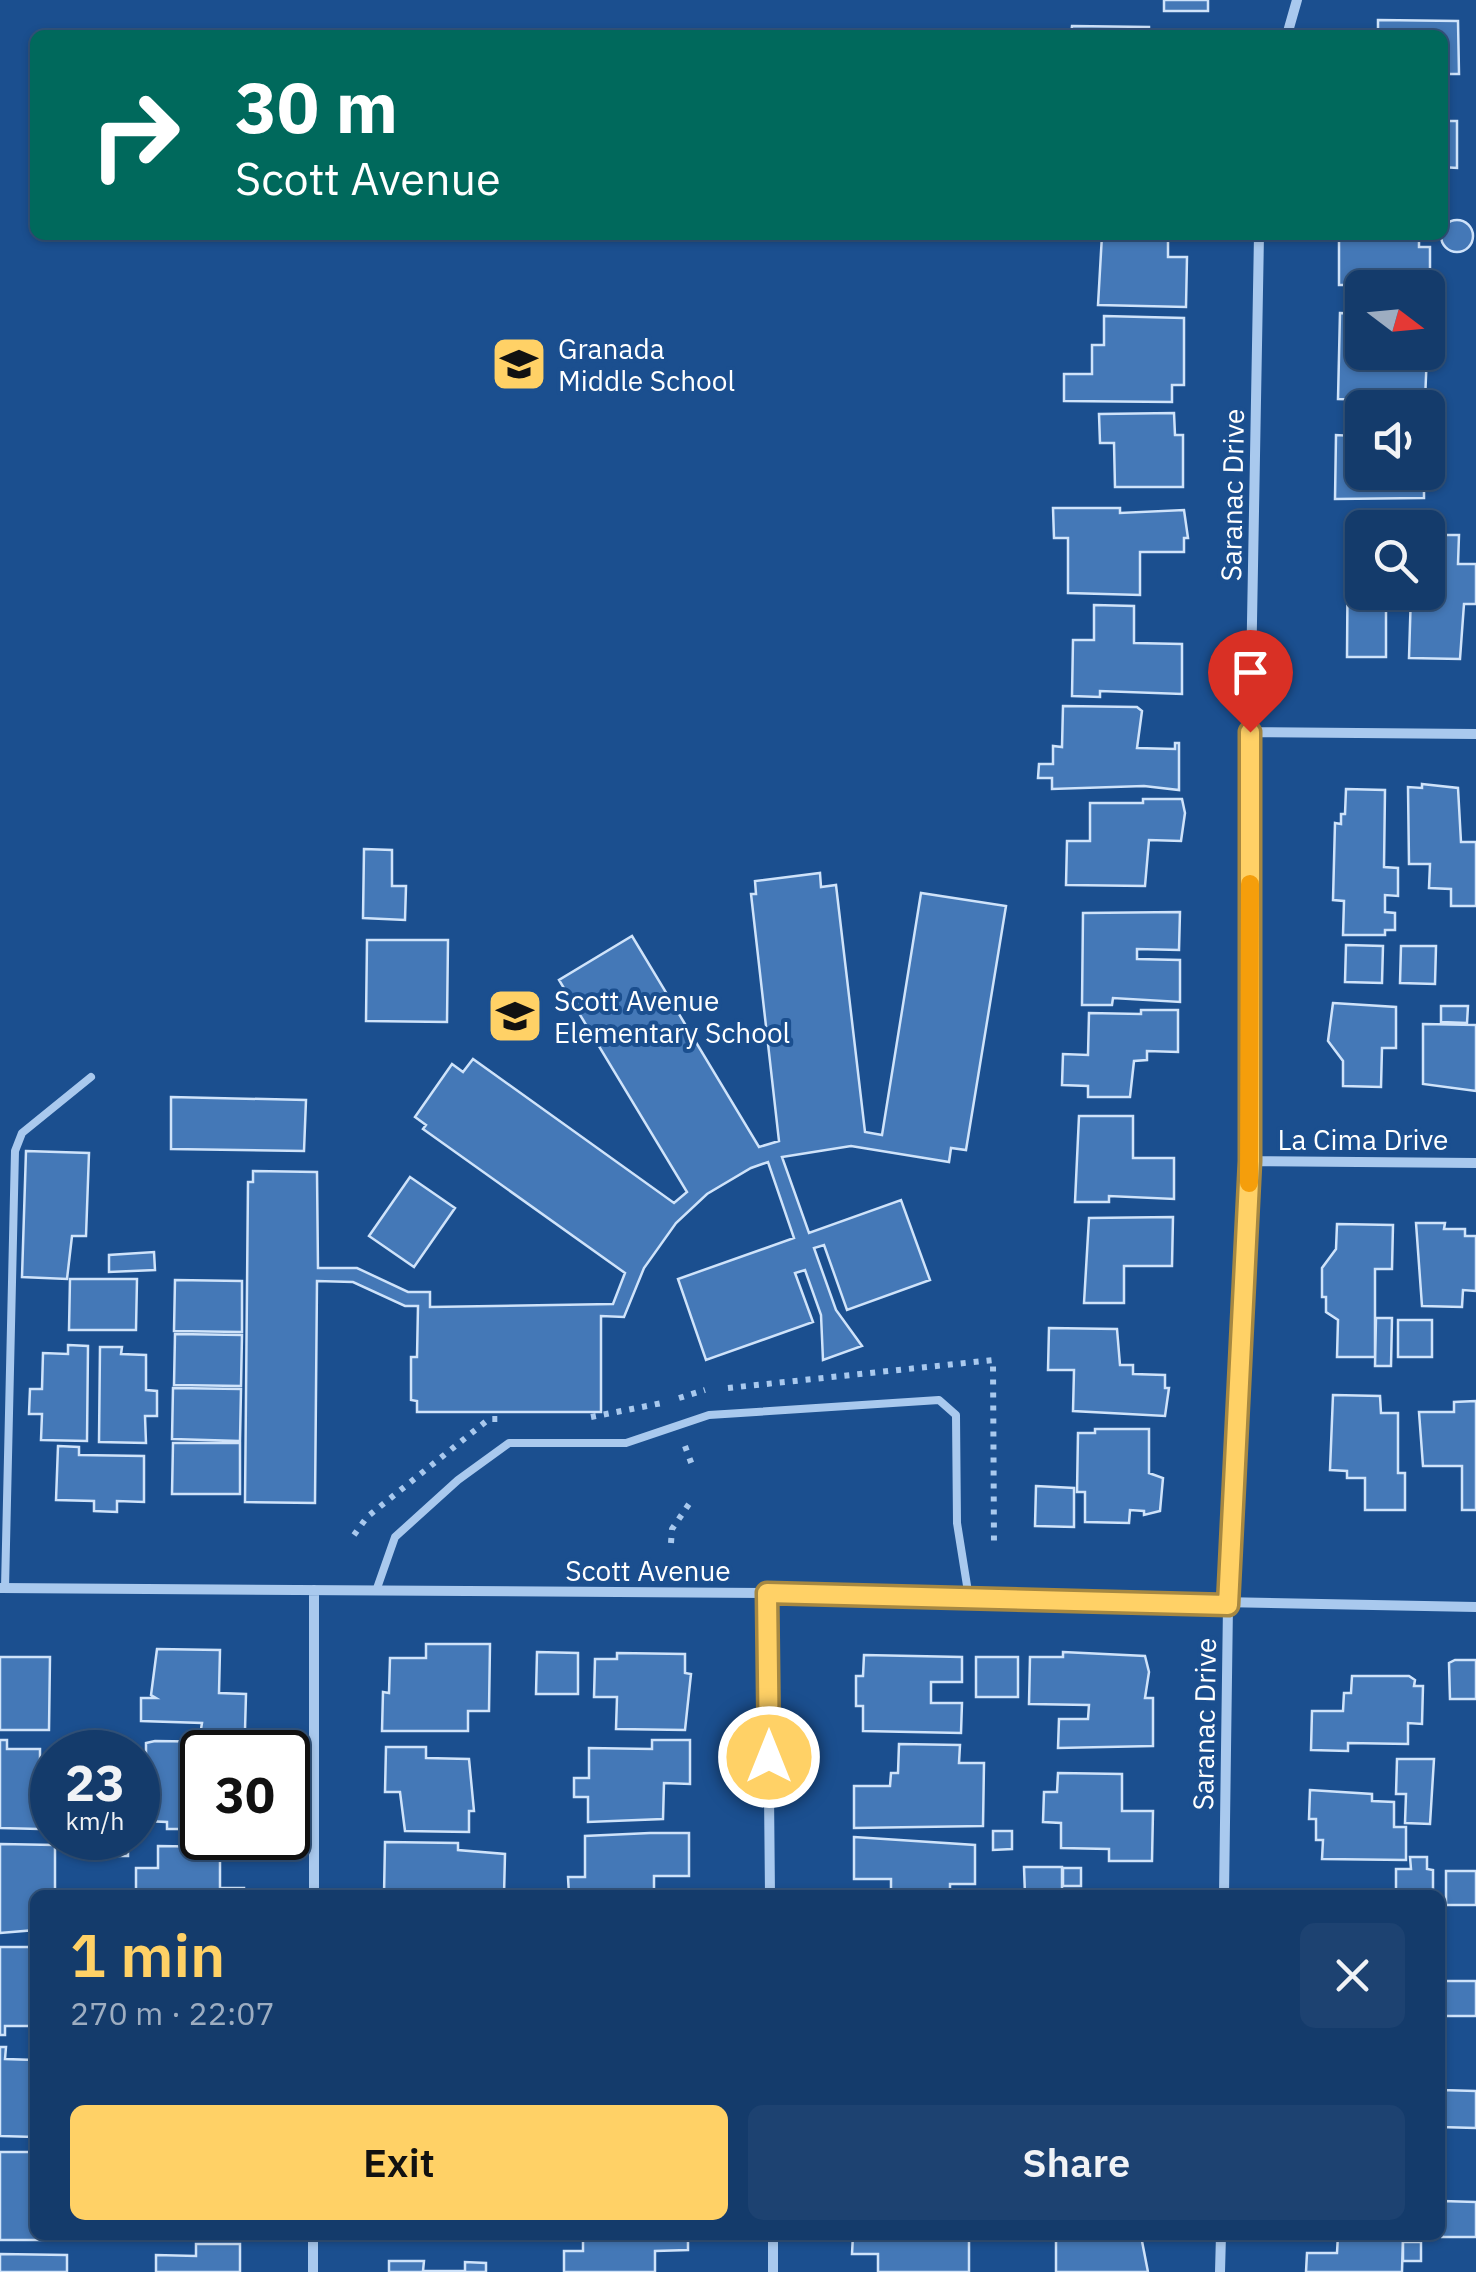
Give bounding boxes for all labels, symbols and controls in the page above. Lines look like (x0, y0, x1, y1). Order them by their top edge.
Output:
text: 30 m (235, 61, 398, 152)
icon: right (70, 70, 200, 200)
text: Scott Avenue (235, 149, 501, 207)
north arrow (1345, 270, 1445, 370)
map controls (1345, 270, 1445, 610)
place label: Granada Middle School (558, 330, 735, 399)
school or university icon: Granada Middle School (489, 334, 549, 394)
button: sound (1345, 390, 1445, 490)
street label: Saranac Drive (1212, 408, 1252, 582)
button: search (1345, 510, 1445, 610)
pin (1208, 630, 1293, 733)
icon: arrive (1223, 645, 1278, 700)
place label: Scott Avenue Elementary School (554, 982, 790, 1051)
school or university icon: Scott Avenue Elementary School (485, 986, 545, 1046)
street label: La Cima Drive (1278, 1121, 1448, 1158)
street label: Scott Avenue (565, 1552, 731, 1589)
street label: Saranac Drive (1184, 1637, 1224, 1811)
position arrow (717, 1705, 821, 1809)
speed limit sign: 30 (180, 1730, 310, 1860)
text: 23 (65, 1750, 125, 1815)
text: km/h (66, 1804, 124, 1837)
text: 1 min (70, 1915, 225, 1994)
button: close (1300, 1923, 1405, 2028)
text: 270 m · 22:07 (70, 1992, 275, 2034)
button: Exit (70, 2105, 728, 2220)
button: Share (748, 2105, 1405, 2220)

